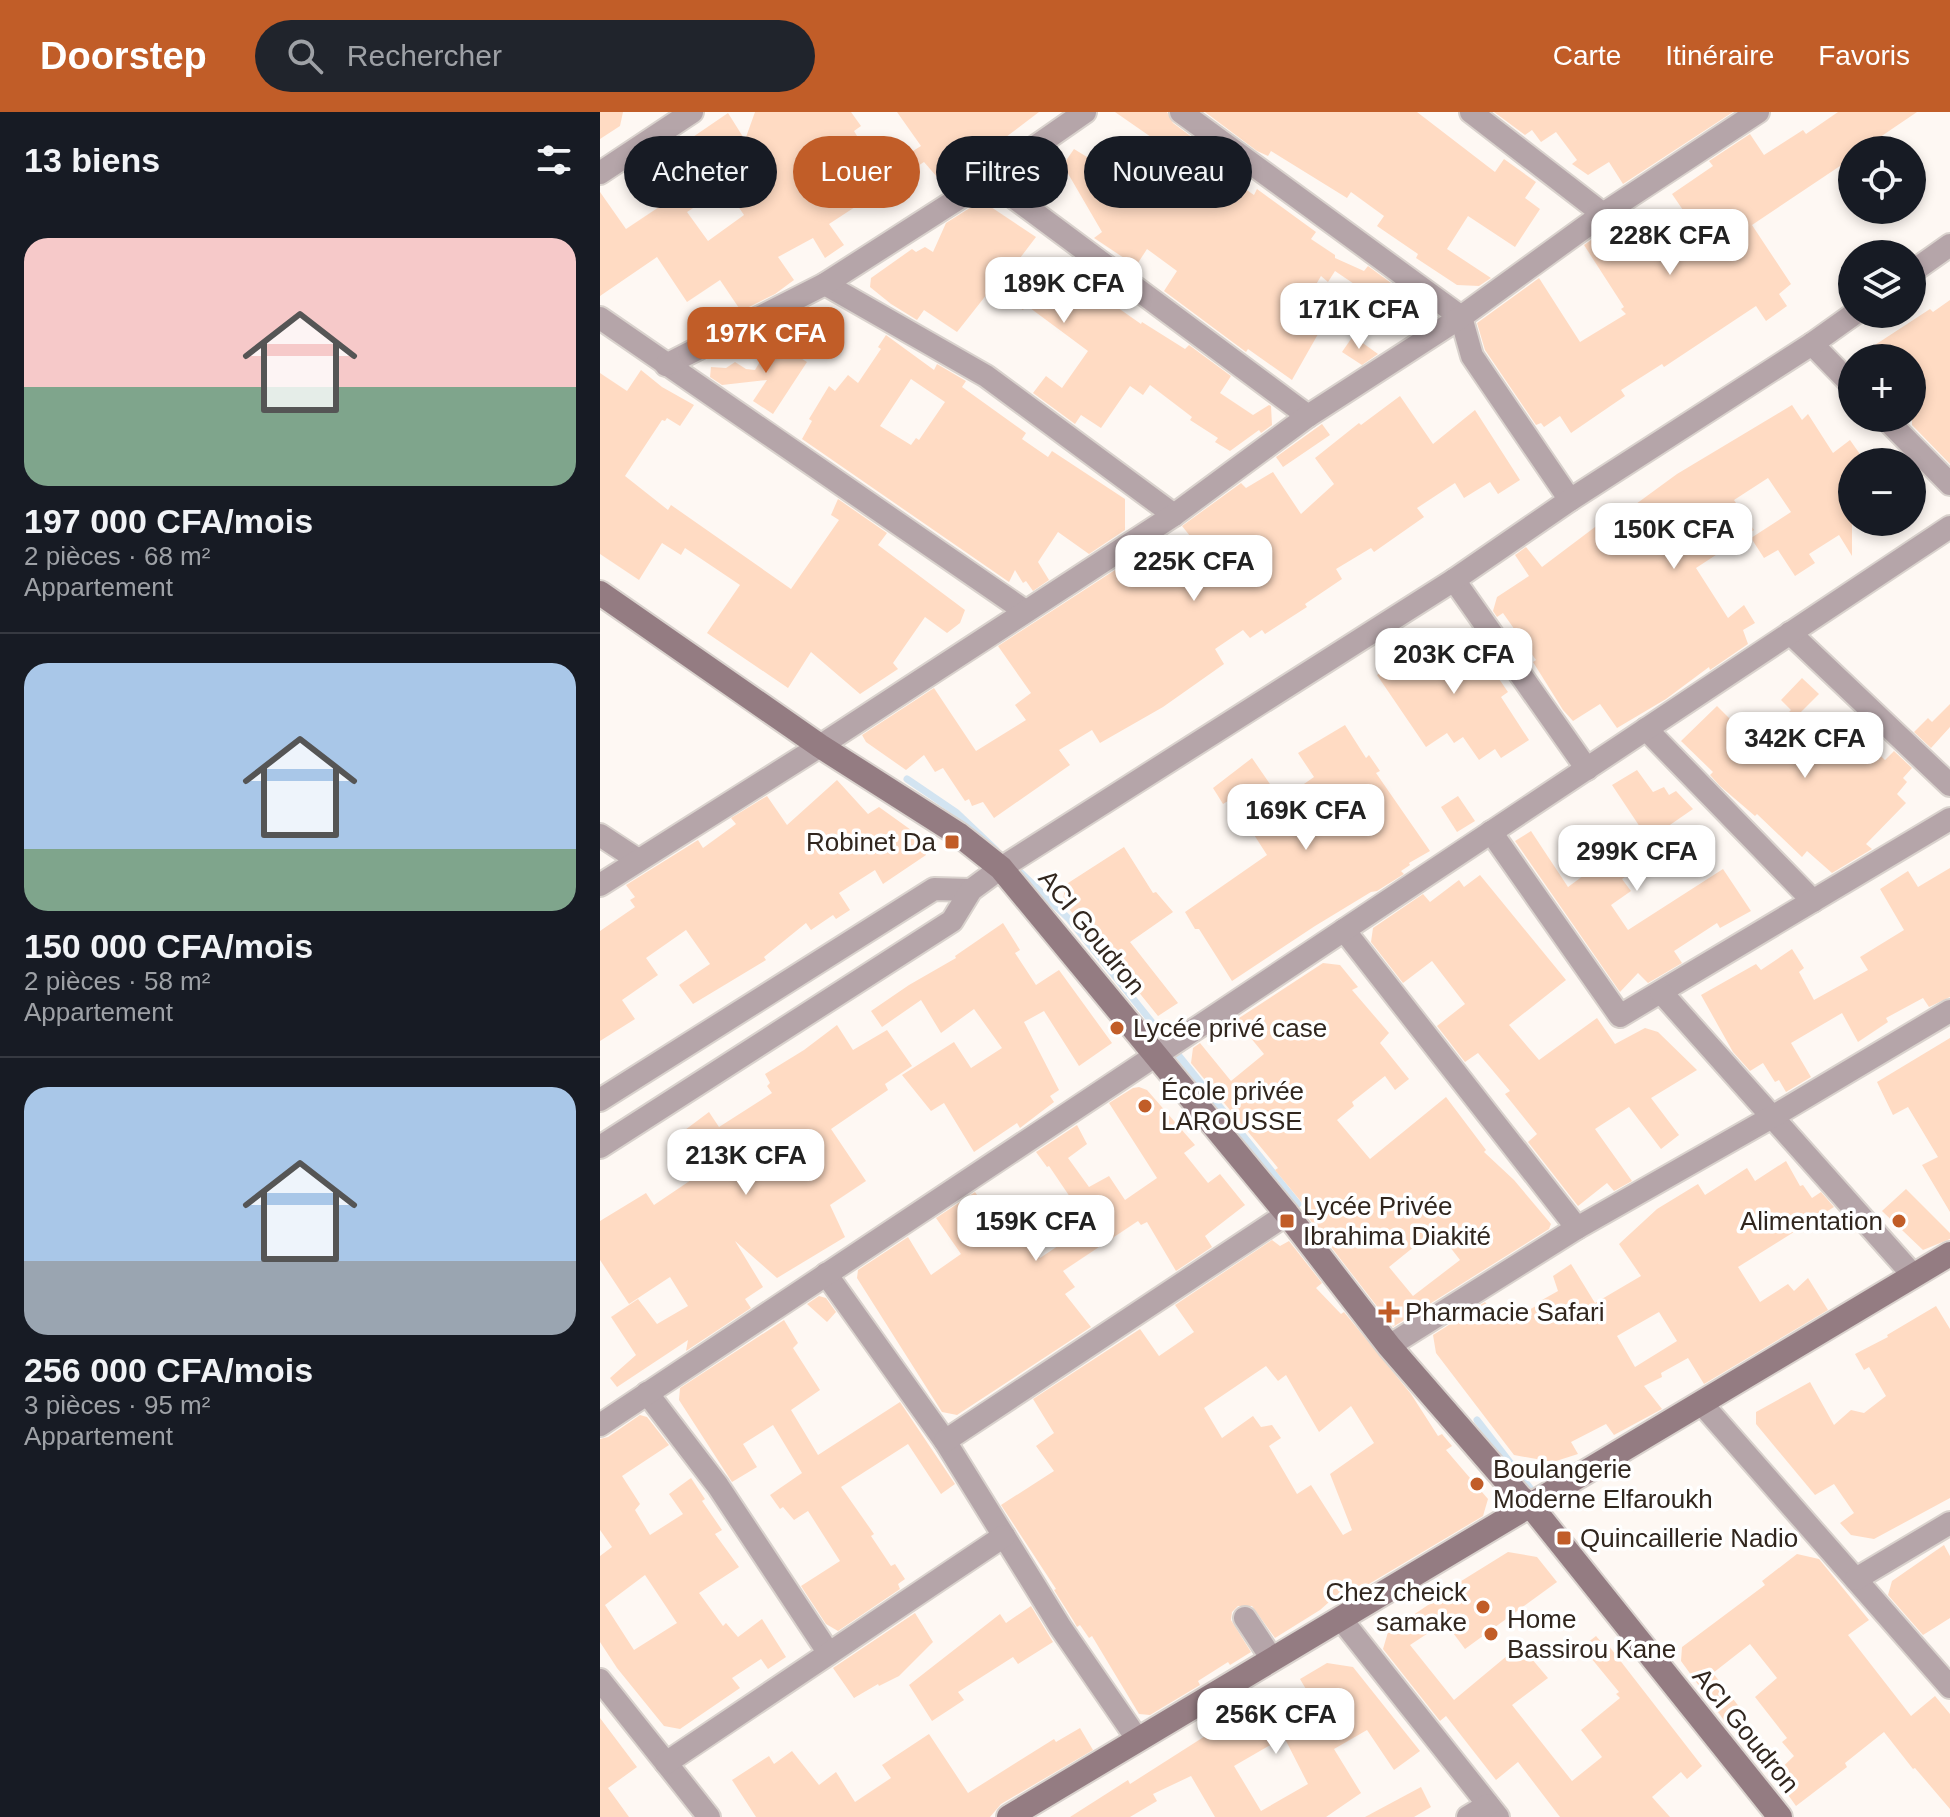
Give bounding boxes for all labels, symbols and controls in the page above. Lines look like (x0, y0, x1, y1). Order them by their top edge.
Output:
search box (255, 20, 815, 92)
icon: search (283, 34, 327, 78)
text: Doorstep (40, 35, 207, 77)
text: Rechercher (347, 39, 502, 72)
text: Carte (1553, 40, 1621, 71)
text: Itinéraire (1665, 40, 1774, 71)
text: Favoris (1818, 40, 1910, 71)
chip: Acheter (624, 136, 777, 208)
chip: Louer (793, 136, 920, 208)
chip: Filtres (936, 136, 1068, 208)
chip: Nouveau (1084, 136, 1252, 208)
map controls (1838, 136, 1926, 536)
button: locate (1838, 136, 1926, 224)
icon: filters (532, 138, 576, 182)
text: 13 biens (24, 141, 160, 179)
pin: 228K CFA (1587, 209, 1753, 277)
text: 228K CFA (1609, 220, 1731, 250)
button: layers (1838, 240, 1926, 328)
pin: 189K CFA (981, 257, 1147, 325)
text: 189K CFA (1003, 268, 1125, 298)
pin: 171K CFA (1276, 283, 1442, 351)
icon: home (228, 290, 372, 434)
text: 171K CFA (1298, 294, 1420, 324)
pin: 197K CFA (683, 307, 849, 375)
text: 197K CFA (705, 318, 827, 348)
button: + (1838, 344, 1926, 432)
button: − (1838, 448, 1926, 536)
text: 197 000 CFA/mois (24, 502, 313, 540)
pin: 150K CFA (1591, 503, 1757, 571)
text: 150K CFA (1613, 514, 1735, 544)
pin: 225K CFA (1111, 535, 1277, 603)
text: 2 pièces · 68 m² (24, 541, 210, 571)
text: 225K CFA (1133, 546, 1255, 576)
text: Appartement (24, 572, 173, 602)
pin: 203K CFA (1371, 628, 1537, 696)
text: 203K CFA (1393, 639, 1515, 669)
pin: 342K CFA (1722, 712, 1888, 780)
icon: home (228, 715, 372, 859)
text: 342K CFA (1744, 723, 1866, 753)
pin: 169K CFA (1223, 784, 1389, 852)
text: 169K CFA (1245, 795, 1367, 825)
pin: 299K CFA (1554, 825, 1720, 893)
place label: Robinet Da (806, 827, 937, 857)
marker: Robinet Da (943, 833, 961, 851)
text: 299K CFA (1576, 836, 1698, 866)
street label: ACI Goudron (1033, 864, 1151, 1000)
text: 150 000 CFA/mois (24, 927, 313, 965)
text: 2 pièces · 58 m² (24, 966, 210, 996)
text: Appartement (24, 997, 173, 1027)
place label: Lycée privé case (1133, 1013, 1327, 1043)
marker: Lycée privé case (1108, 1019, 1126, 1037)
place label: École privée LAROUSSE (1161, 1076, 1304, 1136)
marker: École privée LAROUSSE (1136, 1097, 1154, 1115)
pin: 213K CFA (663, 1129, 829, 1197)
icon: home (228, 1139, 372, 1283)
text: 213K CFA (685, 1140, 807, 1170)
place label: Lycée Privée Ibrahima Diakité (1303, 1191, 1491, 1251)
pin: 159K CFA (953, 1195, 1119, 1263)
text: 159K CFA (975, 1206, 1097, 1236)
place label: Alimentation (1740, 1206, 1883, 1236)
marker: Lycée Privée Ibrahima Diakité (1278, 1212, 1296, 1230)
marker: Alimentation (1890, 1212, 1908, 1230)
place label: Pharmacie Safari (1405, 1297, 1604, 1327)
marker: Pharmacie Safari (1380, 1303, 1398, 1321)
text: 256 000 CFA/mois (24, 1351, 313, 1389)
text: 3 pièces · 95 m² (24, 1390, 210, 1420)
text: Appartement (24, 1421, 173, 1451)
place label: Boulangerie Moderne Elfaroukh (1493, 1454, 1713, 1514)
marker: Boulangerie Moderne Elfaroukh (1468, 1475, 1486, 1493)
place label: Quincaillerie Nadio (1580, 1523, 1798, 1553)
marker: Quincaillerie Nadio (1555, 1529, 1573, 1547)
place label: Chez cheick samake (1325, 1577, 1468, 1637)
marker: Chez cheick samake (1474, 1598, 1492, 1616)
place label: Home Bassirou Kane (1507, 1604, 1676, 1664)
marker: Home Bassirou Kane (1482, 1625, 1500, 1643)
street label: ACI Goudron (1687, 1662, 1805, 1798)
pin: 256K CFA (1193, 1688, 1359, 1756)
text: 256K CFA (1215, 1699, 1337, 1729)

